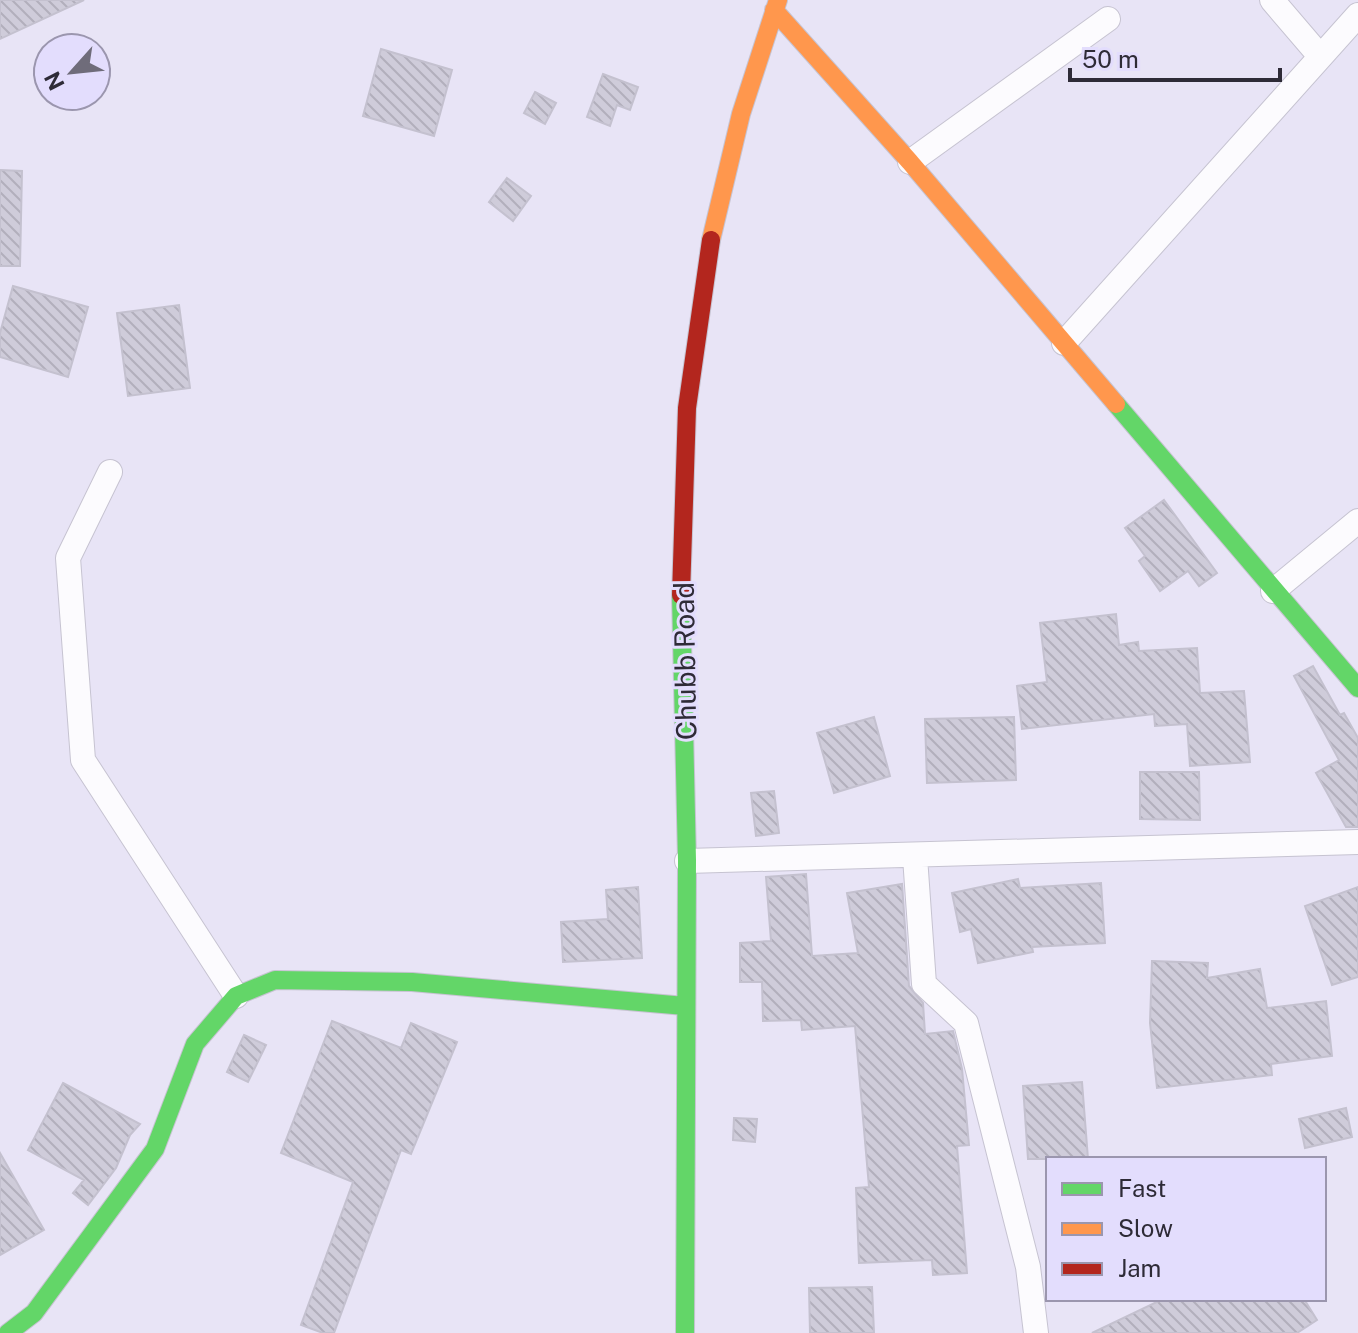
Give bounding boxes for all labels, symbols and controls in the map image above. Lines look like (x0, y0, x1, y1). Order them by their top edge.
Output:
north arrow (32, 32, 112, 112)
scale bar (1070, 32, 1280, 82)
text: 50 m (1082, 45, 1139, 73)
text: N (39, 68, 70, 95)
street label: Chubb Road (667, 582, 702, 740)
legend (1046, 1157, 1326, 1301)
text: Fast (1118, 1174, 1166, 1202)
text: Slow (1118, 1214, 1173, 1242)
text: Jam (1118, 1254, 1161, 1282)

